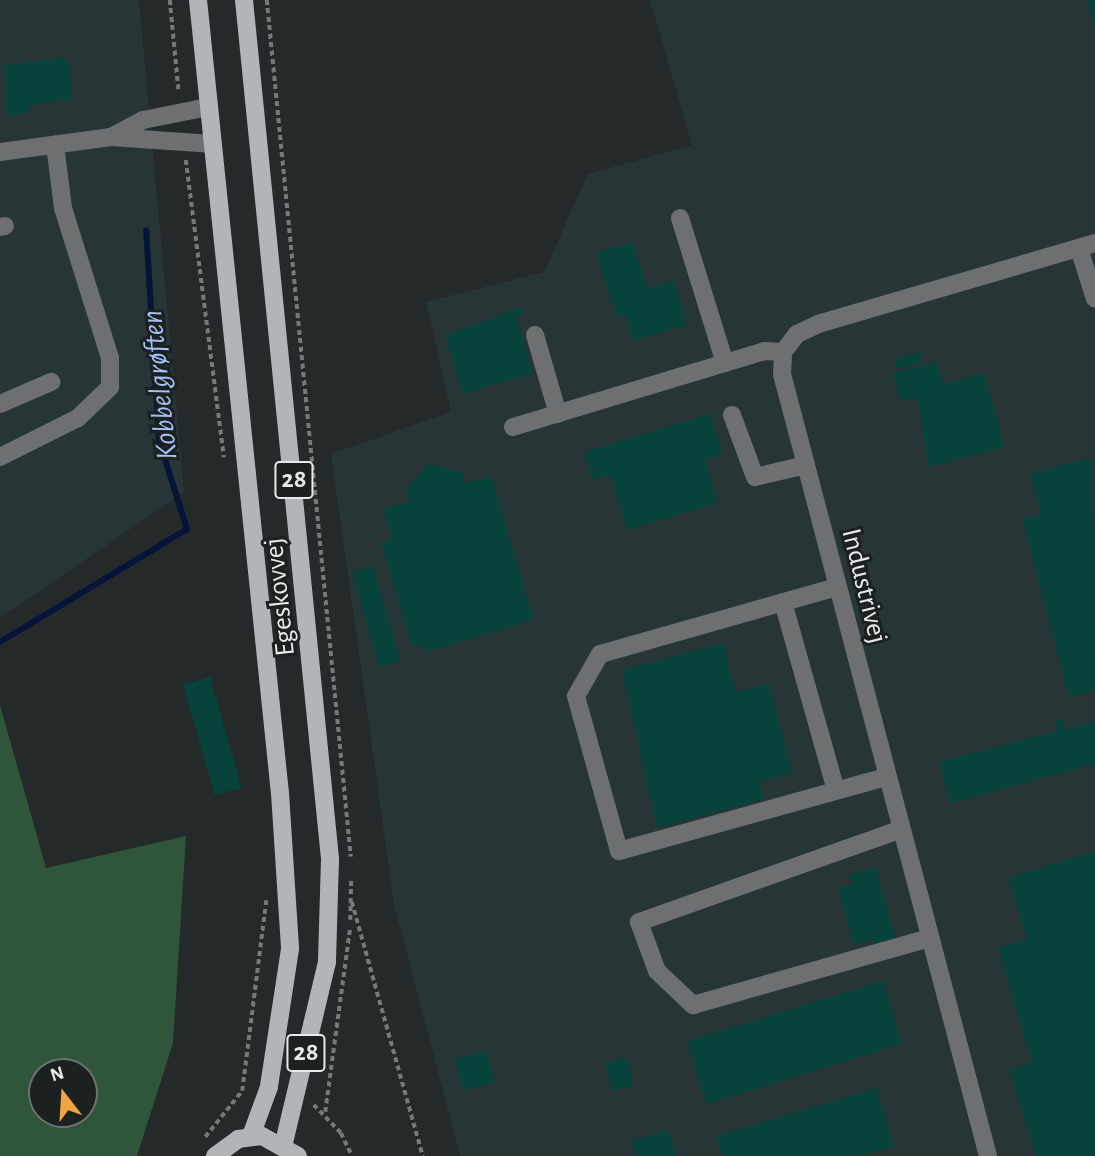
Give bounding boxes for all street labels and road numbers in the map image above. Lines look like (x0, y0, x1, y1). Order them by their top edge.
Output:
road number: 28 (273, 458, 315, 502)
street label: Industrivej (834, 525, 894, 647)
street label: Egeskovvej (257, 536, 303, 658)
road number: 28 (285, 1030, 327, 1076)

